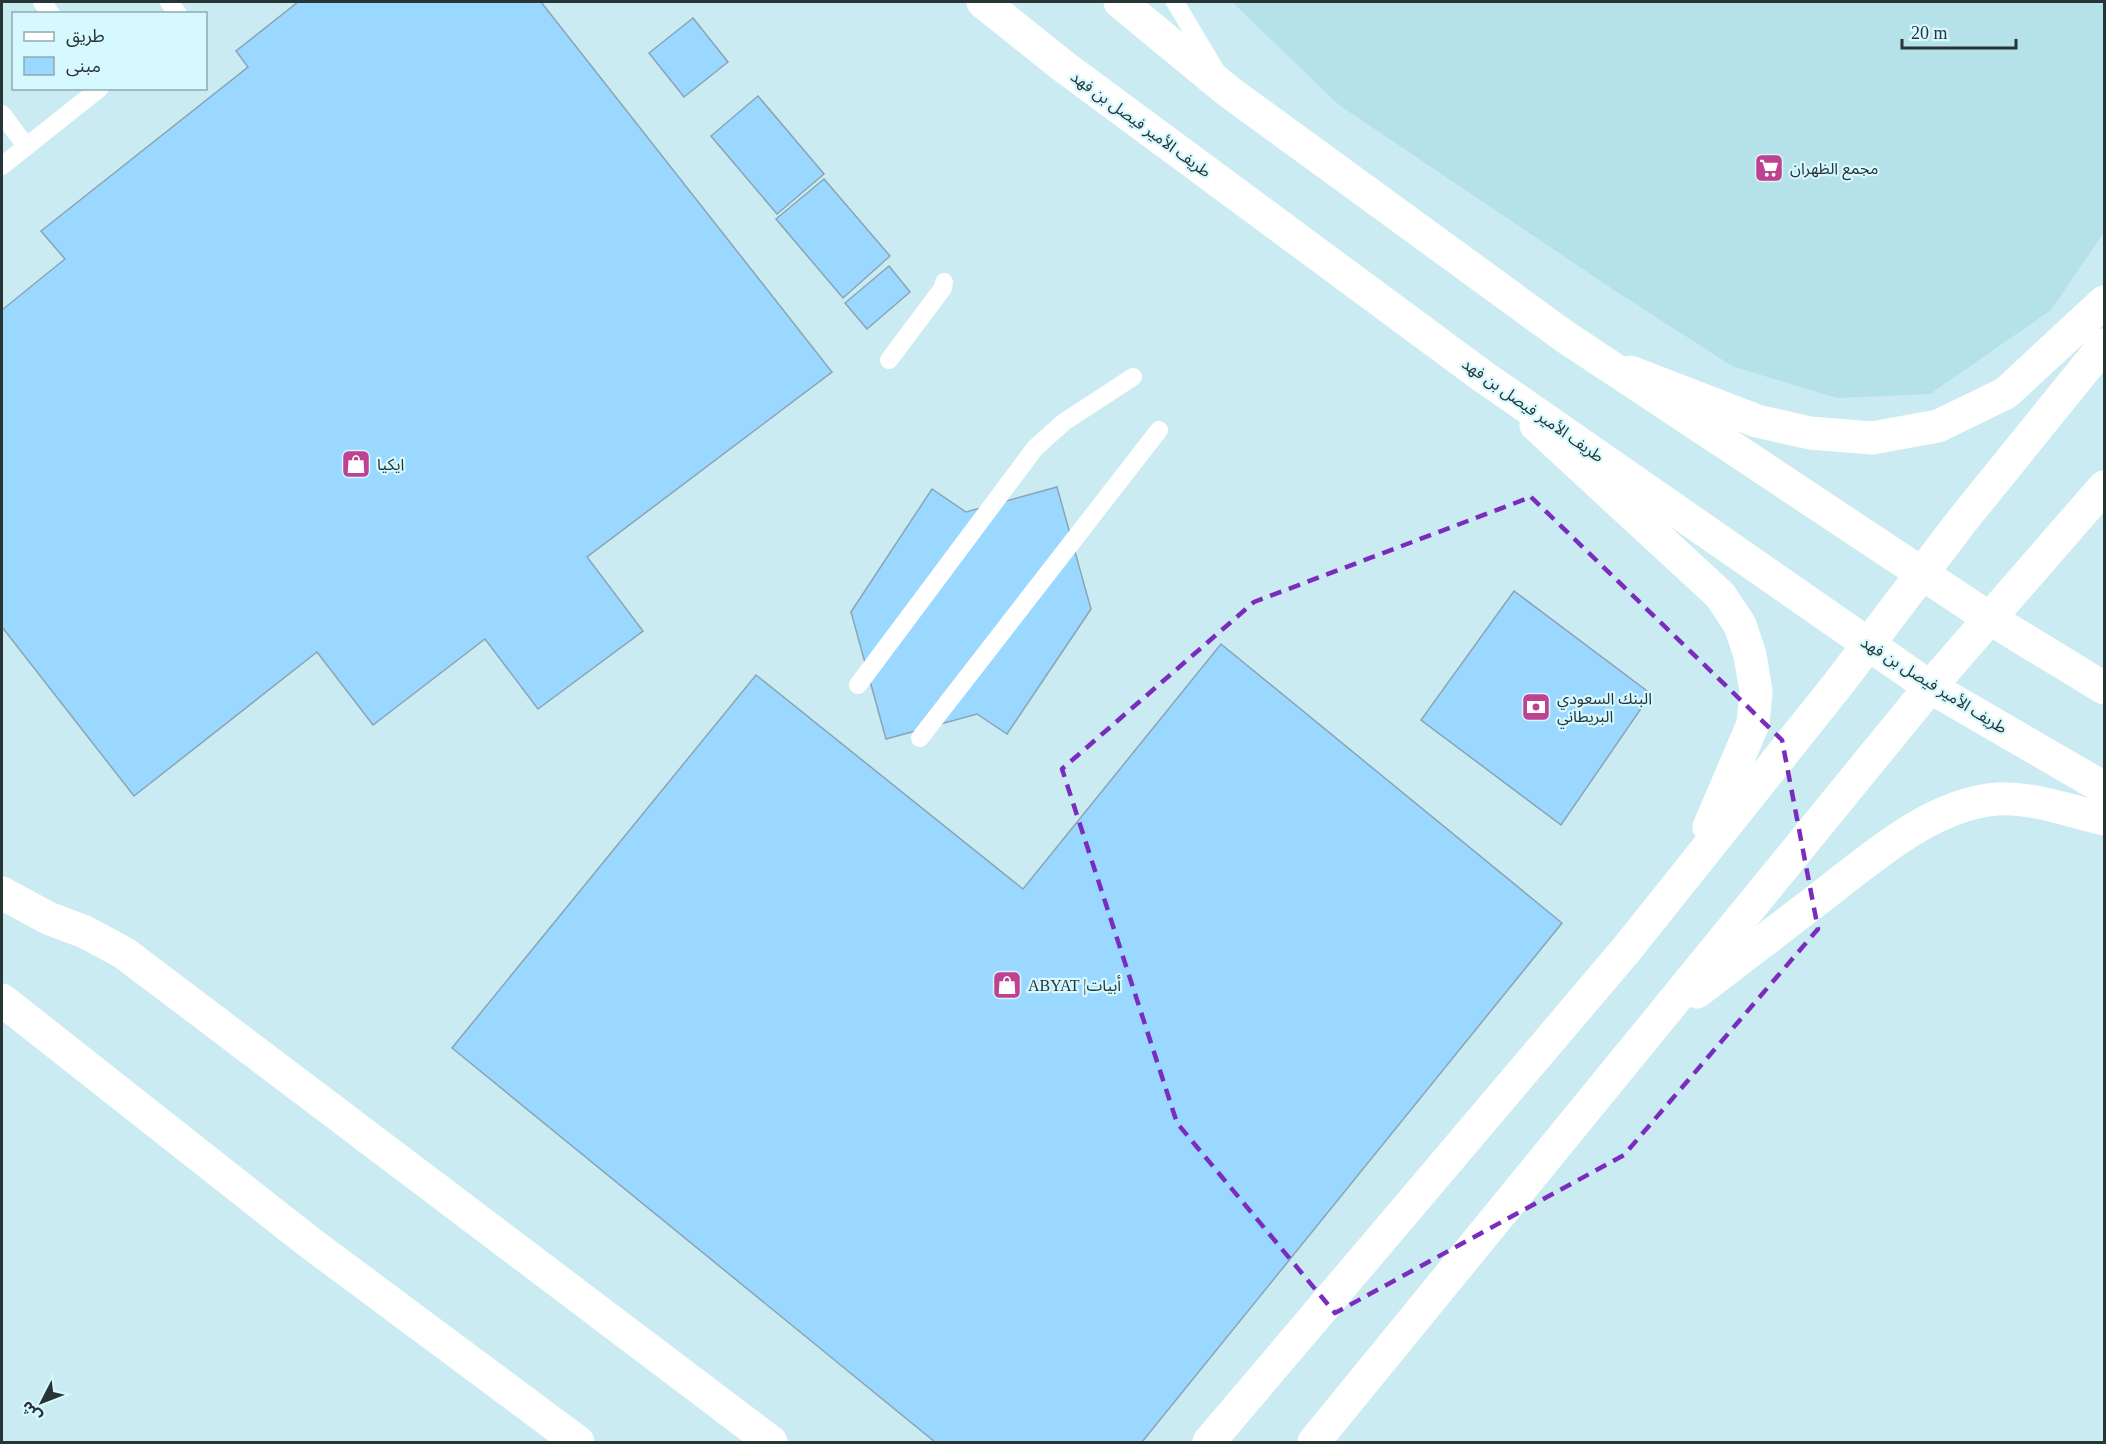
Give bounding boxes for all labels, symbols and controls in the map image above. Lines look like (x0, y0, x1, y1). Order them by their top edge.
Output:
legend (12, 12, 207, 90)
scale bar (1902, 12, 2016, 50)
text: 20 m (1911, 23, 1948, 43)
text: طريق (66, 26, 105, 47)
text: مبنى (66, 56, 101, 77)
street label: طريف الأمير فيصل بن فهد (1067, 68, 1214, 181)
supermarket icon: مجمع الظهران (1753, 152, 1785, 184)
place label: مجمع الظهران (1790, 160, 1878, 181)
street label: طريف الأمير فيصل بن فهد (1458, 355, 1607, 466)
shop icon: ايكيا (340, 448, 372, 480)
place label: ايكيا (377, 456, 404, 473)
street label: طريف الأمير فيصل بن فهد (1857, 633, 2010, 738)
place label: البنك السعودي البريطاني (1557, 690, 1652, 728)
bank icon: البنك السعودي البريطاني (1520, 691, 1552, 723)
shop icon: ABYAT |أبيات (991, 969, 1023, 1001)
place label: ABYAT |أبيات (1028, 975, 1121, 995)
north arrow (12, 1372, 72, 1432)
text: ش (18, 1397, 46, 1426)

